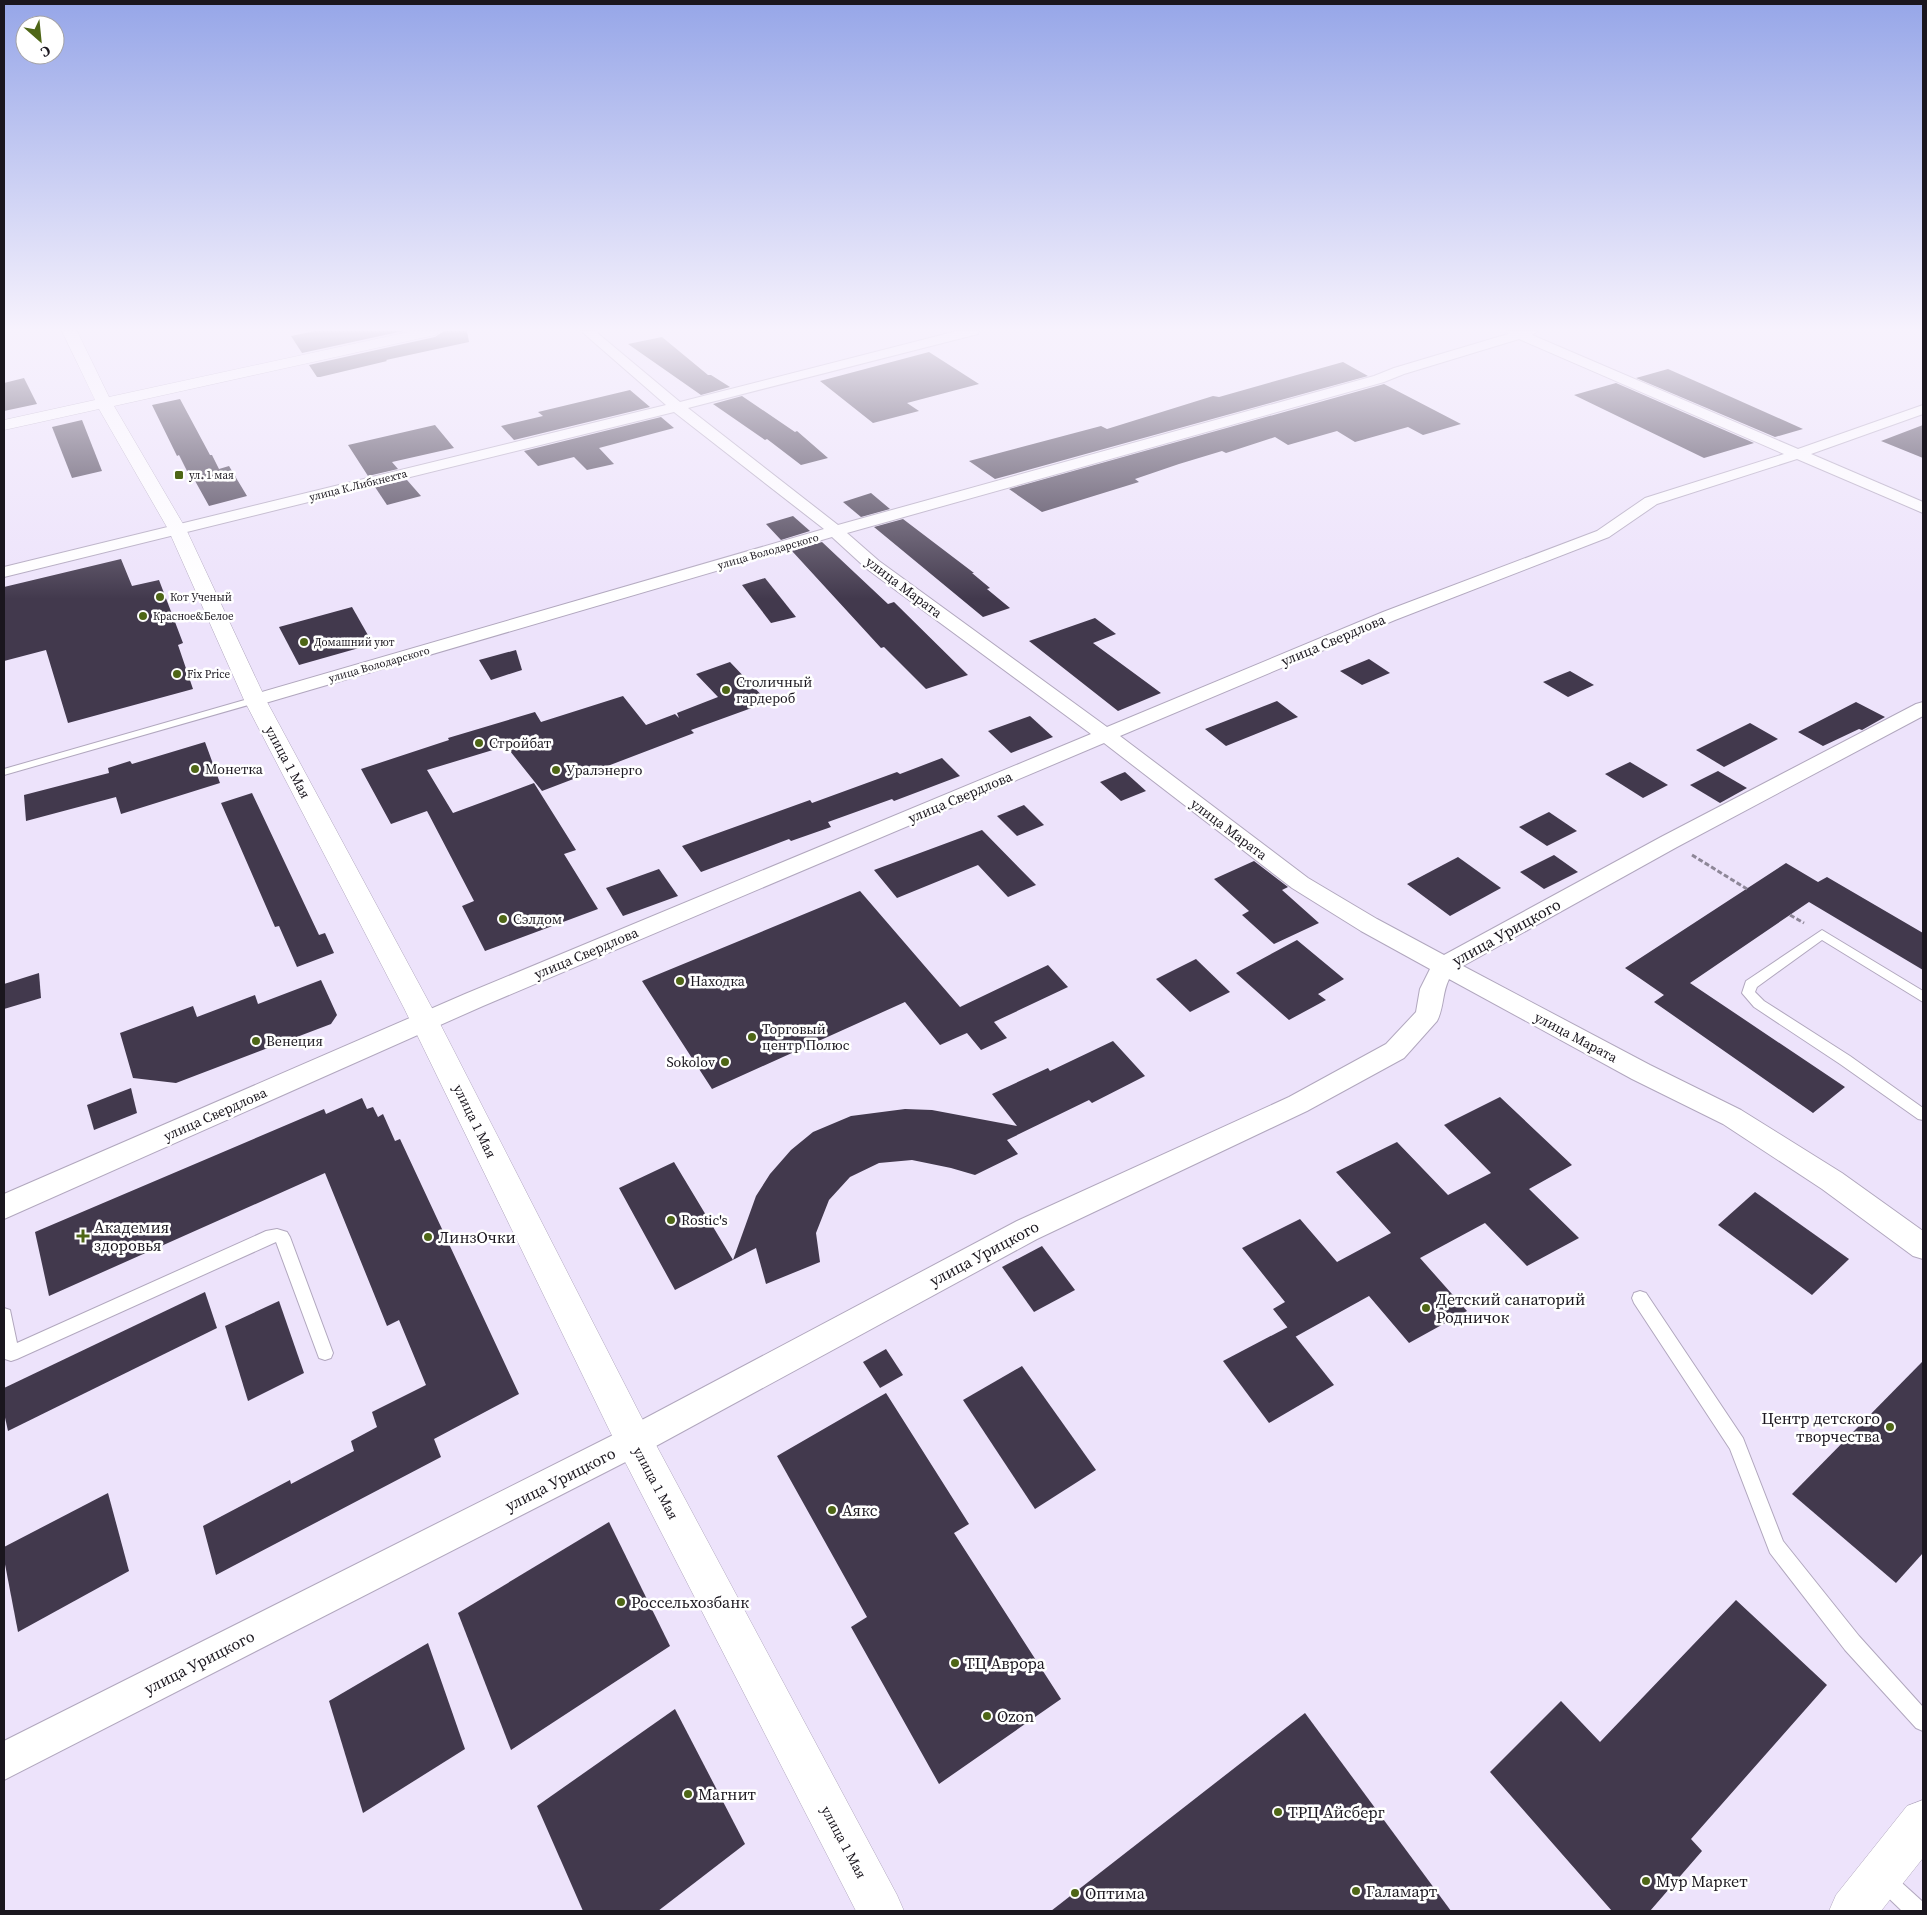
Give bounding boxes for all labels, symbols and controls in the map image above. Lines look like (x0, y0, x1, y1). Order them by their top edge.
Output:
north arrow (15, 15, 65, 65)
text: С (37, 41, 54, 63)
street label: улица К.Либкнехта (308, 466, 409, 505)
place label: ул. 1 мая (189, 468, 234, 483)
marker: ул. 1 мая (173, 469, 185, 481)
street label: улица Володарского (716, 530, 820, 573)
street label: улица Марата (861, 552, 947, 623)
place label: Кот Ученый (170, 590, 232, 605)
marker: Кот Ученый (154, 591, 166, 603)
place label: Красное&Белое (153, 609, 234, 624)
street label: улица Свердлова (1278, 609, 1389, 671)
marker: Красное&Белое (137, 610, 149, 622)
place label: Домашний уют (314, 635, 395, 650)
marker: Домашний уют (298, 636, 310, 648)
street label: улица Володарского (327, 643, 431, 686)
place label: Fix Price (187, 667, 231, 682)
marker: Fix Price (171, 668, 183, 680)
place label: Столичный гардероб (736, 672, 812, 708)
marker: Столичный гардероб (720, 684, 732, 696)
street label: улица 1 Мая (260, 722, 316, 802)
place label: Стройбат (489, 733, 552, 753)
marker: Стройбат (473, 737, 485, 749)
place label: Монетка (205, 759, 264, 779)
place label: Уралэнерго (566, 760, 643, 780)
marker: Монетка (189, 763, 201, 775)
marker: Уралэнерго (550, 764, 562, 776)
street label: улица Свердлова (905, 766, 1016, 828)
street label: улица Марата (1186, 794, 1272, 865)
street label: улица Урицкого (1448, 893, 1565, 971)
place label: Сэлдом (513, 909, 562, 929)
marker: Сэлдом (497, 913, 509, 925)
street label: улица Свердлова (531, 922, 642, 984)
place label: Находка (690, 971, 746, 991)
marker: Находка (674, 975, 686, 987)
street label: улица Марата (1531, 1007, 1622, 1068)
place label: Торговый центр Полюс (762, 1019, 850, 1055)
place label: Венеция (266, 1031, 323, 1051)
marker: Торговый центр Полюс (746, 1031, 758, 1043)
marker: Венеция (250, 1035, 262, 1047)
place label: Sokolov (666, 1052, 715, 1072)
marker: Sokolov (719, 1056, 731, 1068)
street label: улица 1 Мая (449, 1081, 501, 1161)
street label: улица Свердлова (160, 1082, 271, 1146)
place label: Rostic's (681, 1210, 728, 1230)
marker: Rostic's (665, 1214, 677, 1226)
street label: улица Урицкого (925, 1215, 1043, 1291)
place label: Академия здоровья (94, 1216, 169, 1256)
place label: ЛинзОчки (438, 1226, 516, 1248)
marker: Академия здоровья (76, 1229, 90, 1243)
marker: ЛинзОчки (422, 1231, 434, 1243)
place label: Детский санаторий Родничок (1436, 1288, 1585, 1328)
marker: Детский санаторий Родничок (1420, 1302, 1432, 1314)
place label: Центр детского творчества (1761, 1407, 1881, 1447)
marker: Центр детского творчества (1884, 1421, 1896, 1433)
street label: улица Урицкого (501, 1442, 619, 1516)
street label: улица 1 Мая (628, 1443, 684, 1523)
place label: Аякс (842, 1499, 878, 1521)
marker: Аякс (826, 1504, 838, 1516)
place label: Россельхозбанк (631, 1591, 749, 1613)
marker: Россельхозбанк (615, 1596, 627, 1608)
street label: улица Урицкого (140, 1625, 258, 1699)
place label: ТЦ Аврора (965, 1652, 1046, 1674)
marker: ТЦ Аврора (949, 1657, 961, 1669)
place label: Ozon (997, 1705, 1034, 1727)
marker: Ozon (981, 1710, 993, 1722)
place label: Магнит (698, 1783, 757, 1805)
marker: Магнит (682, 1788, 694, 1800)
place label: ТРЦ Айсберг (1288, 1801, 1385, 1823)
street label: улица 1 Мая (816, 1802, 872, 1882)
marker: ТРЦ Айсберг (1272, 1806, 1284, 1818)
place label: Мур Маркет (1656, 1870, 1748, 1892)
marker: Мур Маркет (1640, 1875, 1652, 1887)
place label: Галамарт (1366, 1880, 1438, 1902)
place label: Оптима (1085, 1882, 1146, 1904)
marker: Галамарт (1350, 1885, 1362, 1897)
marker: Оптима (1069, 1887, 1081, 1899)

